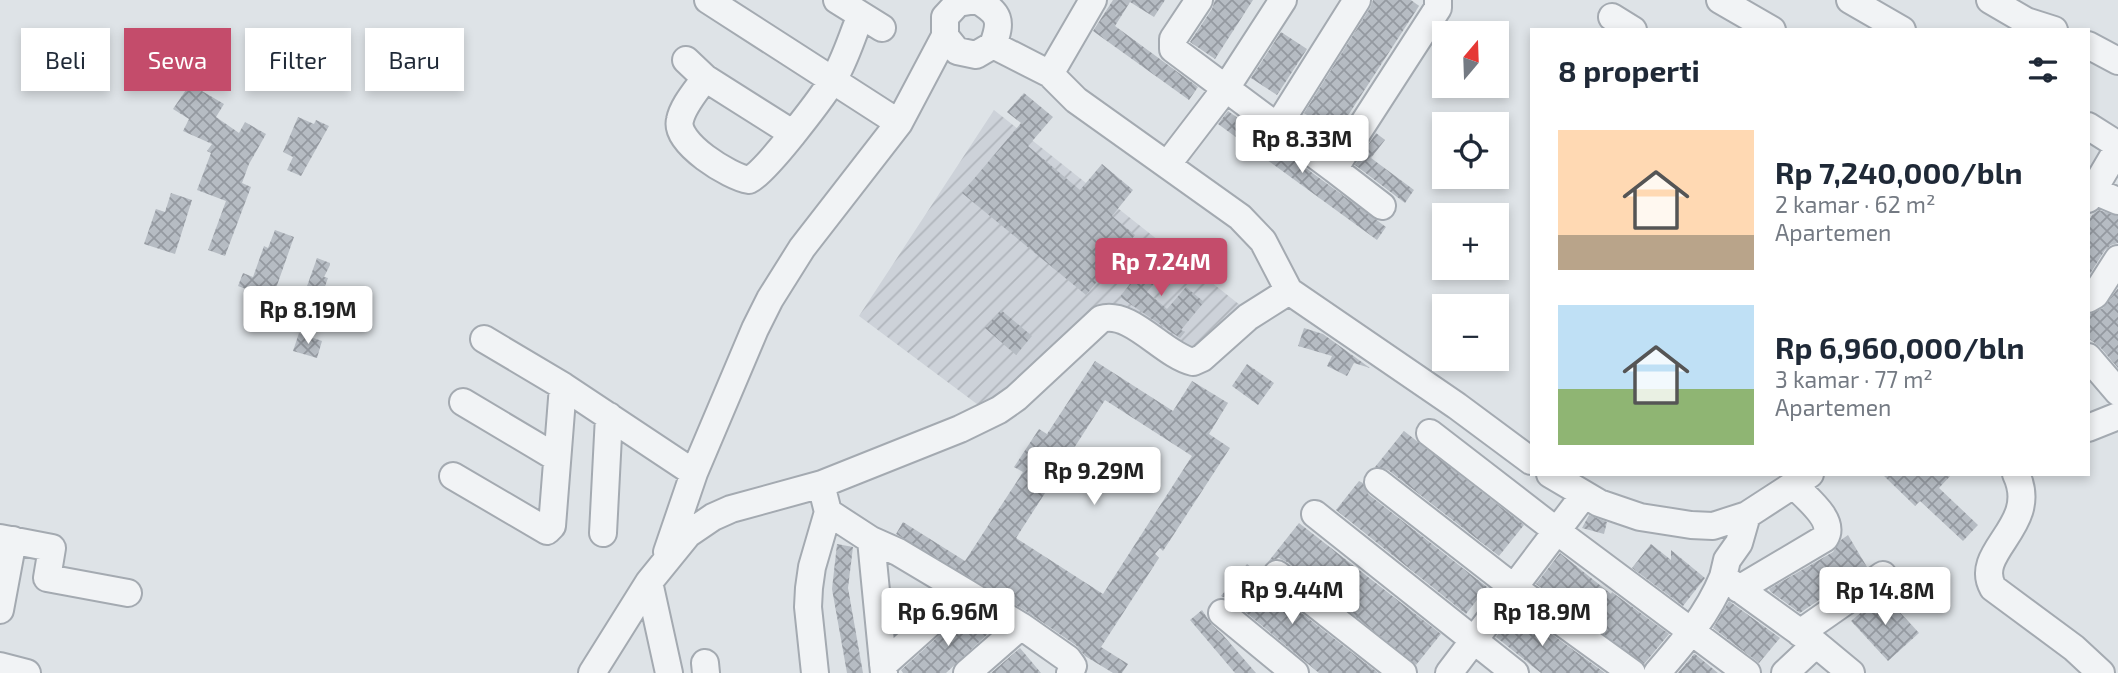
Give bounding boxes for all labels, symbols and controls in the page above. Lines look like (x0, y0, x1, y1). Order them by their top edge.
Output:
north arrow (1432, 21, 1508, 98)
map controls (1432, 21, 1509, 371)
chip: Beli (21, 28, 110, 91)
chip: Sewa (124, 28, 231, 91)
chip: Filter (245, 28, 351, 91)
chip: Baru (365, 28, 464, 91)
icon: filters (2024, 51, 2062, 89)
text: 8 properti (1558, 52, 1700, 88)
button: locate (1432, 112, 1509, 189)
pin: Rp 8.33M (1230, 116, 1374, 175)
text: Rp 8.33M (1252, 124, 1352, 152)
text: Rp 7,240,000/bln (1775, 154, 2023, 190)
icon: home (1614, 158, 1698, 242)
text: 2 kamar · 62 m² (1775, 190, 1935, 218)
button: + (1432, 203, 1509, 280)
text: Apartemen (1775, 218, 1891, 246)
pin: Rp 7.24M (1089, 238, 1233, 298)
text: Rp 7.24M (1111, 247, 1211, 275)
pin: Rp 8.19M (236, 286, 380, 346)
button: − (1432, 294, 1509, 371)
text: Rp 8.19M (259, 295, 357, 323)
text: Rp 6,960,000/bln (1775, 329, 2025, 365)
icon: home (1614, 333, 1698, 417)
text: 3 kamar · 77 m² (1775, 365, 1933, 393)
text: Apartemen (1775, 393, 1891, 421)
pin: Rp 9.29M (1022, 448, 1166, 507)
text: Rp 9.29M (1044, 456, 1144, 484)
pin: Rp 9.44M (1220, 566, 1364, 626)
pin: Rp 14.8M (1813, 568, 1957, 627)
text: Rp 9.44M (1240, 575, 1344, 603)
text: Rp 14.8M (1835, 576, 1935, 604)
pin: Rp 6.96M (876, 588, 1020, 648)
pin: Rp 18.9M (1470, 588, 1614, 648)
text: Rp 6.96M (897, 597, 999, 625)
text: Rp 18.9M (1493, 597, 1591, 625)

